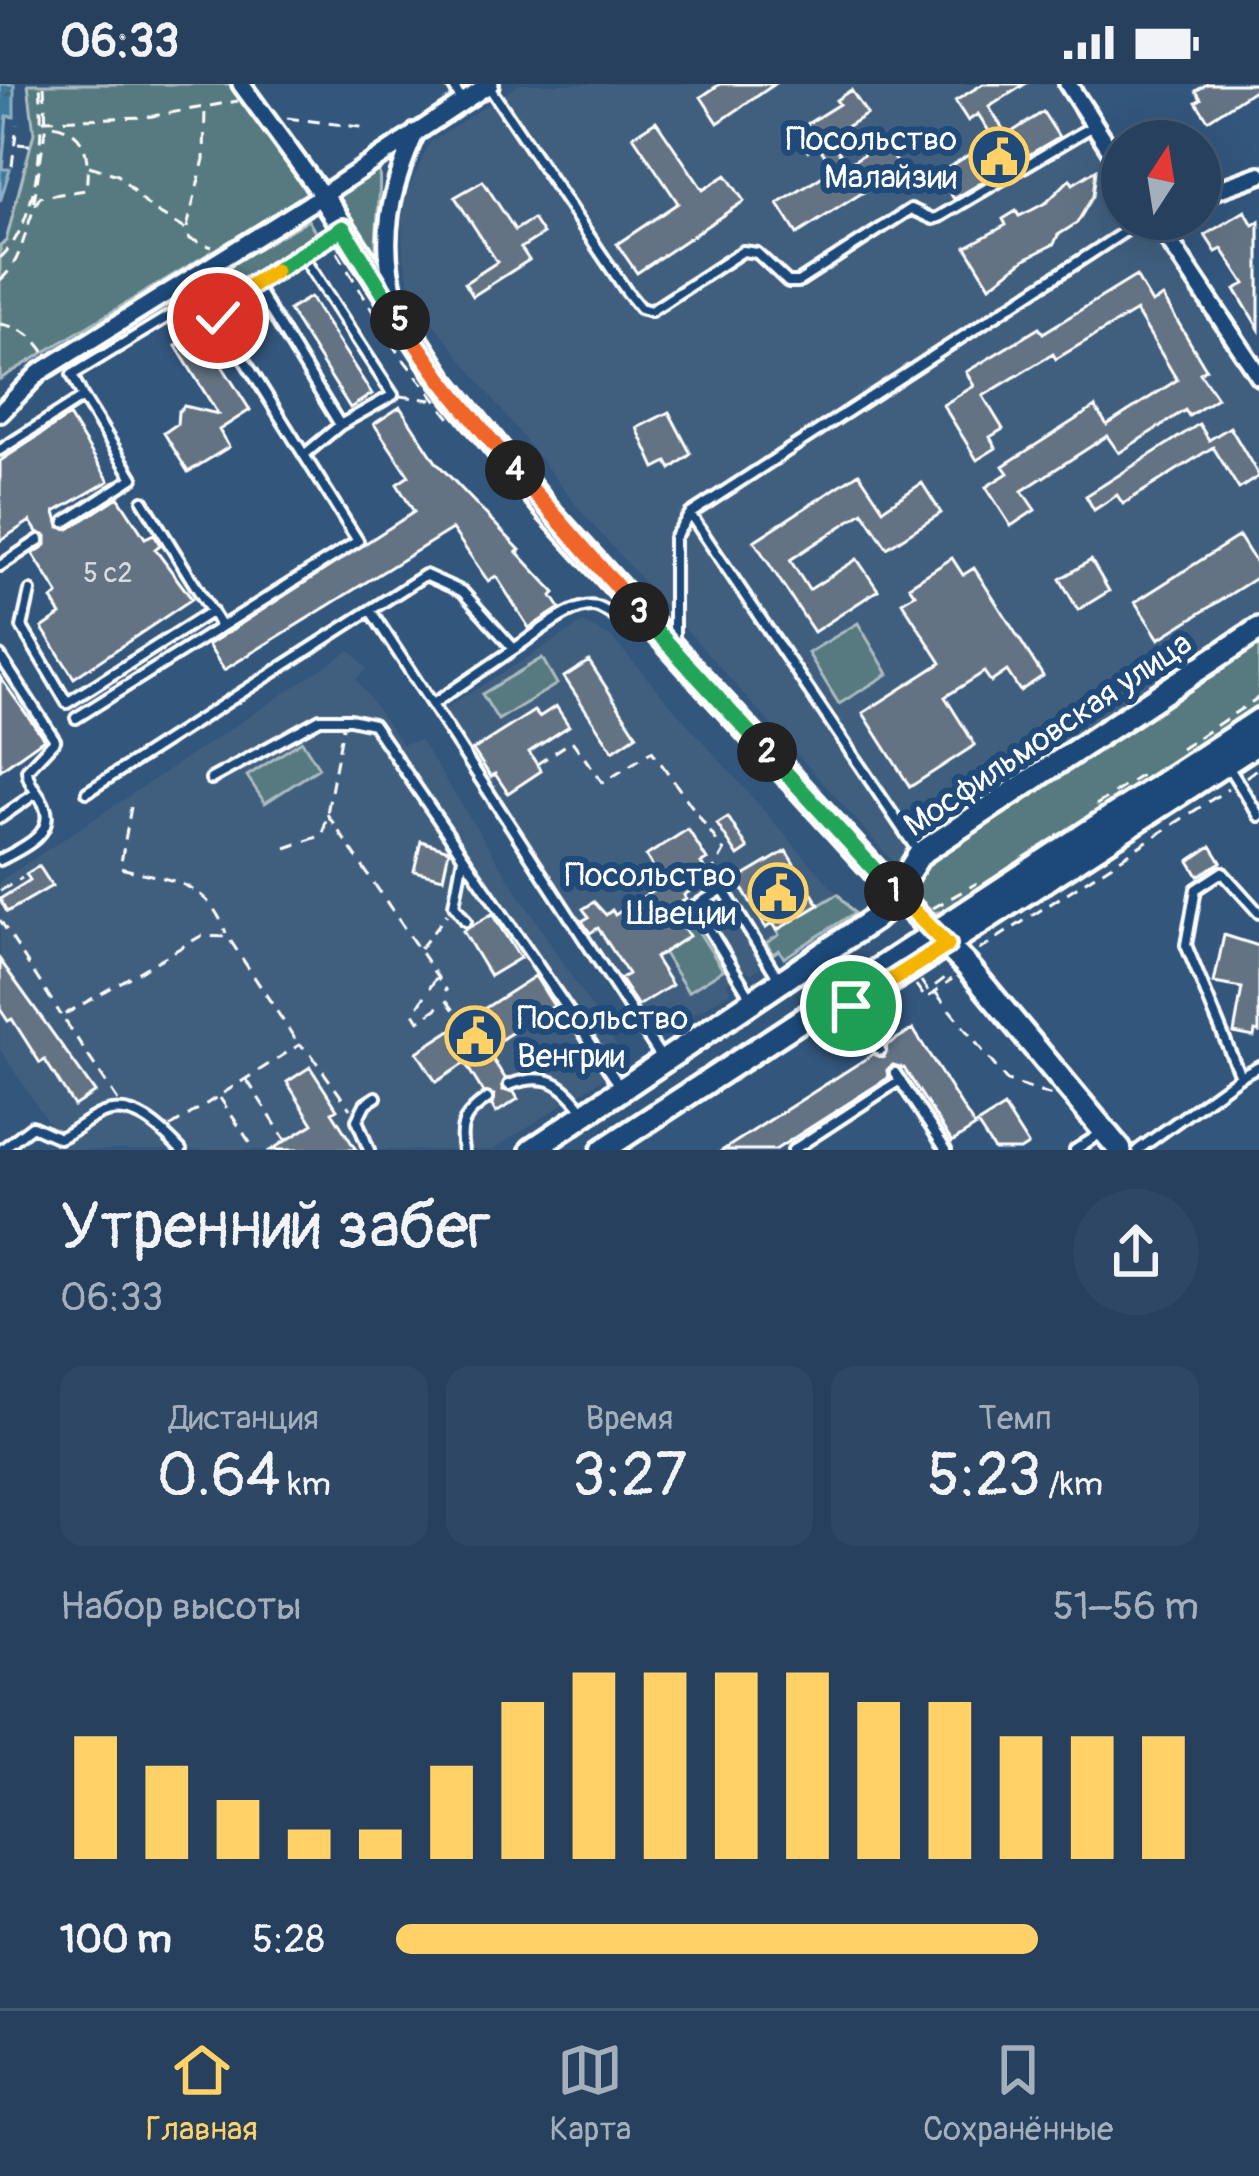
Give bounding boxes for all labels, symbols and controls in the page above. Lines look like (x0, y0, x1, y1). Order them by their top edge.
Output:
text: 06:33 (60, 14, 179, 70)
place label: Посольство Малайзии (786, 119, 957, 198)
north arrow (1101, 120, 1221, 240)
map controls (1101, 120, 1221, 240)
public building icon: Посольство Малайзии (968, 126, 1030, 188)
pin (167, 267, 269, 369)
icon: check (185, 285, 251, 351)
pin: 5 (370, 290, 430, 350)
text: 5 (391, 299, 409, 340)
pin: 4 (485, 440, 545, 500)
text: 4 (505, 449, 525, 490)
house number: 5 с2 (83, 557, 133, 590)
pin: 3 (609, 582, 669, 642)
text: 3 (630, 591, 648, 632)
street label: Мосфильмовская улица (896, 623, 1200, 846)
pin: 2 (737, 722, 797, 782)
text: 2 (758, 731, 776, 772)
place label: Посольство Швеции (565, 855, 736, 934)
pin: 1 (864, 861, 924, 921)
public building icon: Посольство Швеции (747, 862, 809, 924)
text: 1 (888, 870, 900, 911)
pin (800, 955, 902, 1057)
icon: arrive (818, 973, 884, 1039)
place label: Посольство Венгрии (517, 998, 688, 1077)
public building icon: Посольство Венгрии (444, 1005, 506, 1067)
text: Утренний забег (60, 1186, 491, 1269)
button: share (1073, 1189, 1199, 1315)
text: 06:33 (60, 1273, 163, 1322)
text: Дистанция (169, 1398, 319, 1439)
text: Время (586, 1398, 673, 1439)
text: Темп (979, 1398, 1052, 1439)
text: 0.64 (157, 1439, 281, 1514)
text: 3:27 (572, 1439, 687, 1514)
text: 5:23 (927, 1439, 1041, 1514)
text: km (281, 1464, 331, 1505)
text: /km (1041, 1464, 1103, 1505)
text: Набор высоты (60, 1582, 302, 1631)
text: 51–56 m (1053, 1582, 1199, 1631)
text: 100 m (60, 1915, 172, 1964)
text: 5:28 (252, 1915, 325, 1964)
tab: Главная (146, 2037, 258, 2150)
tab: Карта (550, 2037, 631, 2150)
tab: Сохранённые (923, 2037, 1113, 2150)

